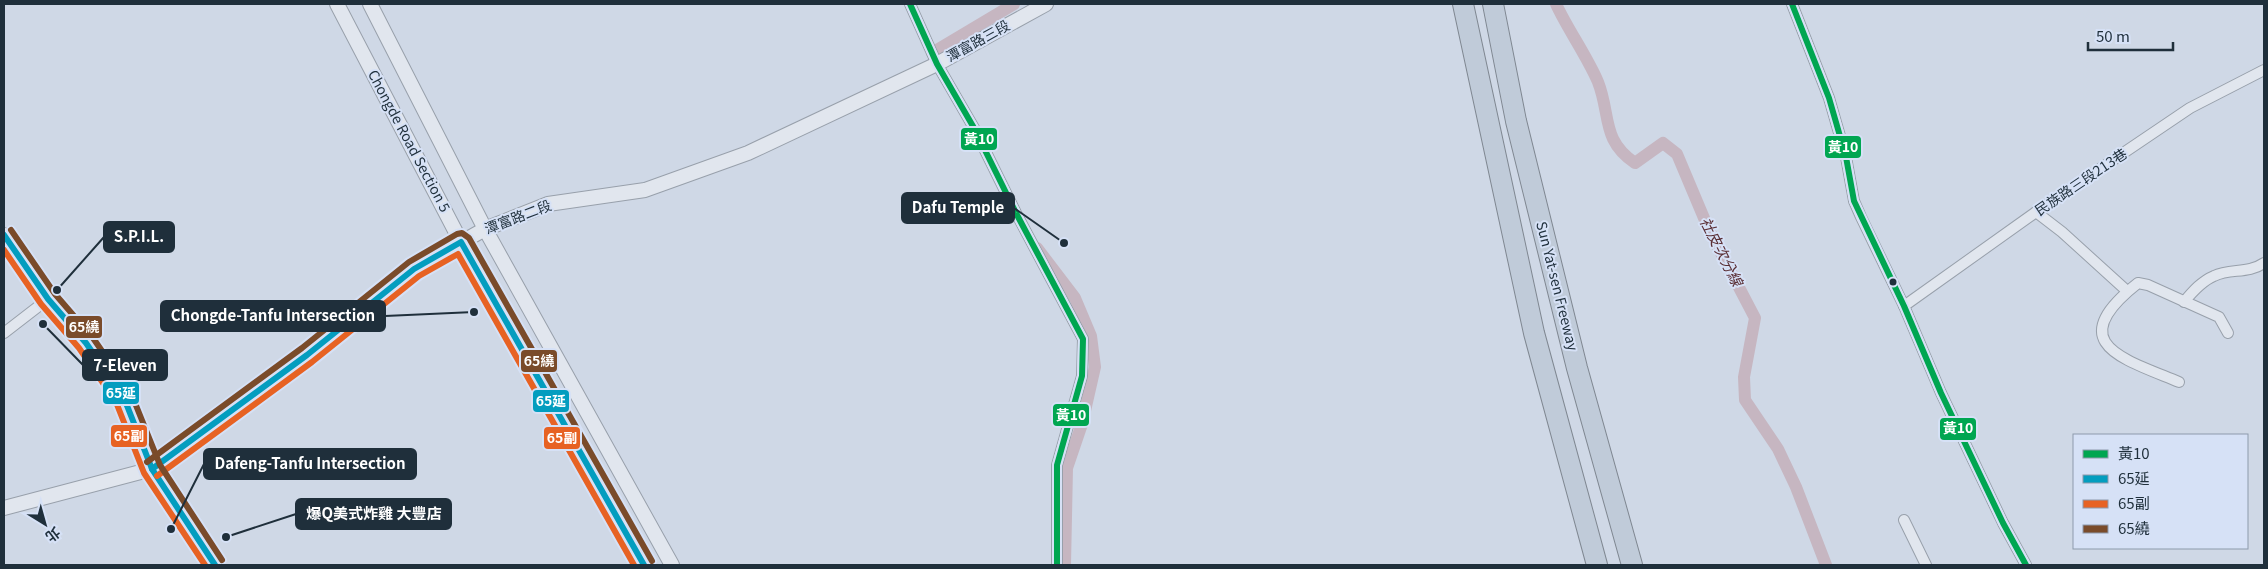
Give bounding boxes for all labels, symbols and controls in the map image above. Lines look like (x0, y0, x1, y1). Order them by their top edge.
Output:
street label: 潭富路三段 (942, 14, 1013, 66)
scale bar (2088, 20, 2173, 52)
text: 50 m (2096, 25, 2130, 46)
street label: Chongde Road Section 5 (364, 66, 456, 215)
line badge: 黃10 (960, 127, 998, 151)
text: 黃10 (964, 128, 994, 148)
line badge: 黃10 (1824, 135, 1862, 159)
text: 黃10 (1828, 136, 1858, 156)
street label: 民族路三段213巷 (2030, 143, 2131, 219)
callout: Dafu Temple (902, 193, 1014, 223)
street label: 潭富路二段 (481, 194, 554, 238)
text: Dafu Temple (912, 196, 1004, 217)
water label: 社皮次分線 (1696, 213, 1750, 291)
street label: Sun Yat-sen Freeway (1532, 219, 1584, 353)
callout: S.P.I.L. (104, 222, 174, 252)
text: S.P.I.L. (114, 225, 164, 246)
unlabelled marker (1888, 277, 1898, 287)
callout: Chongde-Tanfu Intersection (161, 301, 385, 331)
text: Chongde-Tanfu Intersection (171, 304, 375, 325)
line badge: 65繞 (65, 315, 103, 339)
text: 65繞 (69, 316, 99, 336)
line badge: 65繞 (520, 349, 558, 373)
callout: 7-Eleven (83, 350, 167, 380)
text: 65繞 (524, 350, 554, 370)
text: 7-Eleven (93, 354, 157, 375)
line badge: 65延 (102, 381, 140, 405)
text: 65延 (106, 382, 136, 402)
line badge: 65延 (532, 389, 570, 413)
text: 65延 (536, 390, 566, 410)
line badge: 黃10 (1052, 403, 1090, 427)
text: 黃10 (1056, 404, 1086, 424)
line badge: 黃10 (1939, 417, 1977, 441)
text: 黃10 (1943, 417, 1973, 437)
line badge: 65副 (110, 424, 148, 448)
text: 65副 (114, 425, 144, 445)
line badge: 65副 (543, 426, 581, 450)
text: 65副 (547, 427, 577, 447)
legend (2073, 434, 2248, 549)
text: 黃10 (2118, 442, 2150, 463)
callout: Dafeng-Tanfu Intersection (204, 449, 416, 479)
text: Dafeng-Tanfu Intersection (214, 452, 406, 473)
text: 65延 (2118, 467, 2150, 488)
text: 65副 (2118, 492, 2150, 513)
north arrow (20, 499, 70, 549)
callout: 爆Q美式炸雞 大豐店 (296, 499, 451, 529)
text: 爆Q美式炸雞 大豐店 (307, 502, 441, 523)
text: 65繞 (2118, 517, 2150, 538)
text: 北 (42, 523, 65, 547)

